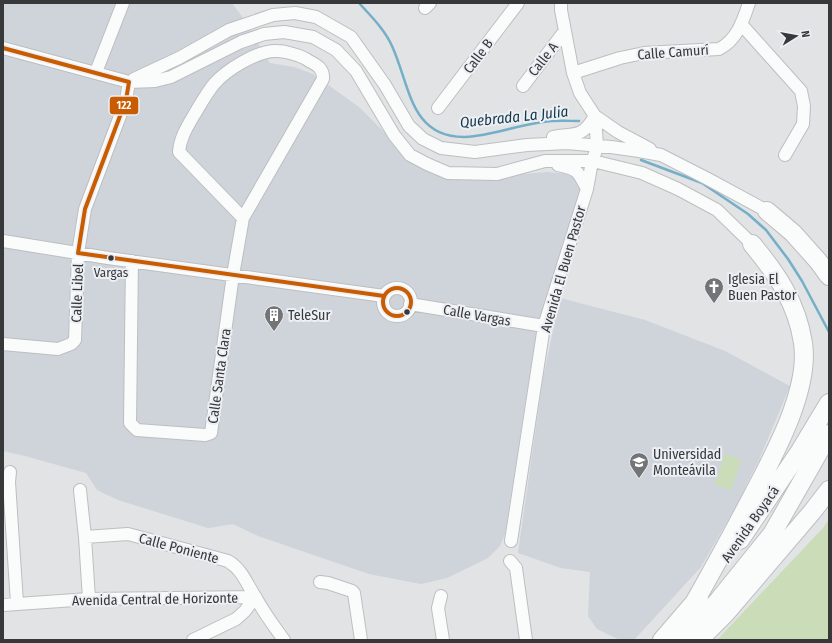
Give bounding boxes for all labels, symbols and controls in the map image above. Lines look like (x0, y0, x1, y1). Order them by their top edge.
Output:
north arrow (776, 16, 816, 56)
text: N (798, 30, 812, 39)
street label: Calle B (460, 35, 497, 77)
street label: Calle A (525, 38, 562, 80)
street label: Calle Camurí (637, 41, 710, 63)
line badge: 122 (109, 96, 139, 115)
text: 122 (117, 99, 131, 112)
water label: Quebrada La Julia (459, 102, 569, 132)
street label: Avenida El Buen Pastor (537, 204, 590, 334)
marker: Vargas (106, 253, 116, 263)
street label: Calle Libel (68, 263, 87, 323)
place label: Vargas (94, 265, 129, 280)
place label: Iglesia El Buen Pastor (728, 271, 797, 304)
church icon: Iglesia El Buen Pastor (703, 276, 725, 304)
street label: Calle Vargas (442, 301, 512, 330)
building icon: TeleSur (263, 304, 285, 332)
place label: TeleSur (288, 307, 330, 324)
unlabelled marker (402, 307, 412, 317)
street label: Calle Santa Clara (204, 327, 235, 425)
place label: Universidad Monteávila (653, 446, 721, 479)
school or university icon: Universidad Monteávila (628, 451, 650, 479)
street label: Avenida Boyacá (718, 483, 783, 566)
street label: Calle Poniente (137, 530, 221, 567)
street label: Avenida Central de Horizonte (72, 590, 238, 609)

